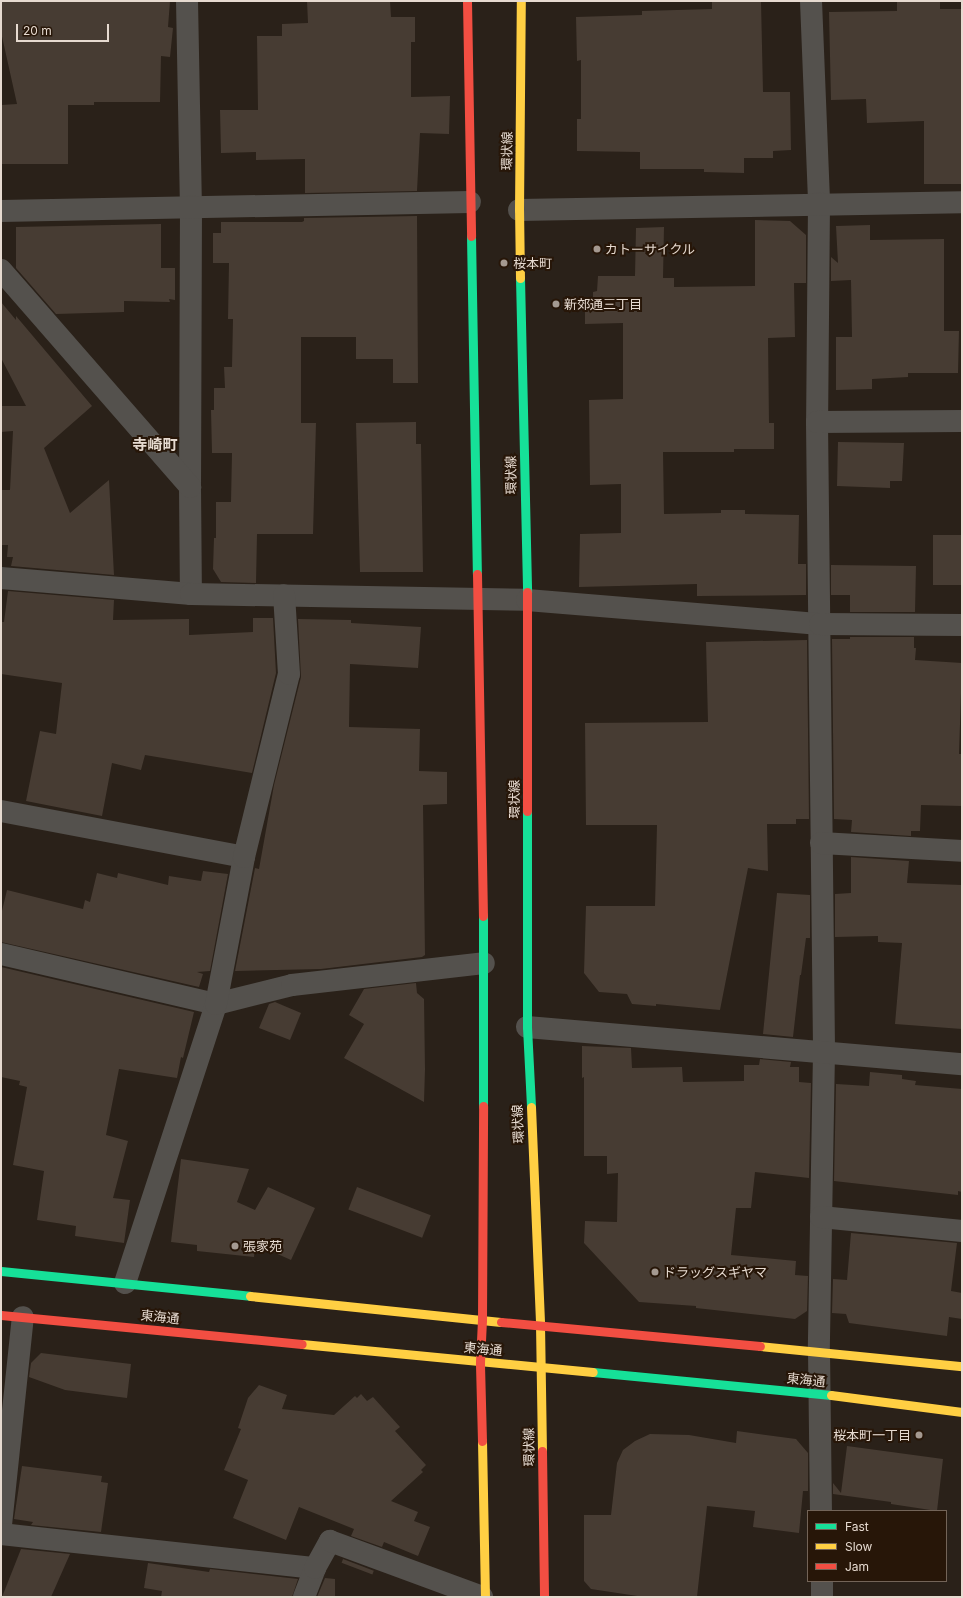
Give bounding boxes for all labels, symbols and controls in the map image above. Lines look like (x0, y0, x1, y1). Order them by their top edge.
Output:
scale bar (18, 16, 111, 42)
text: 20 m (23, 23, 52, 38)
street label: 環状線 (499, 131, 515, 171)
place label: カトーサイクル (605, 241, 696, 257)
marker: カトーサイクル (592, 244, 602, 254)
place label: 桜本町 (513, 255, 552, 271)
marker: 桜本町 (498, 257, 510, 269)
place label: 新郊通三丁目 (564, 296, 642, 312)
marker: 新郊通三丁目 (551, 299, 561, 309)
district label: 寺崎町 (133, 436, 177, 454)
street label: 環状線 (503, 455, 519, 495)
street label: 環状線 (506, 780, 522, 818)
street label: 環状線 (509, 1104, 527, 1144)
place label: 張家苑 (243, 1238, 282, 1254)
marker: 張家苑 (230, 1241, 240, 1251)
place label: ドラッグスギヤマ (663, 1264, 767, 1280)
marker: ドラッグスギヤマ (650, 1267, 660, 1277)
street label: 東海通 (140, 1307, 180, 1327)
street label: 東海通 (463, 1340, 503, 1358)
street label: 東海通 (786, 1370, 826, 1390)
street label: 環状線 (521, 1427, 537, 1467)
place label: 桜本町一丁目 (833, 1427, 911, 1443)
marker: 桜本町一丁目 (914, 1430, 924, 1440)
legend (807, 1510, 947, 1582)
text: Fast (845, 1519, 869, 1534)
text: Slow (845, 1539, 872, 1554)
text: Jam (845, 1559, 869, 1574)

